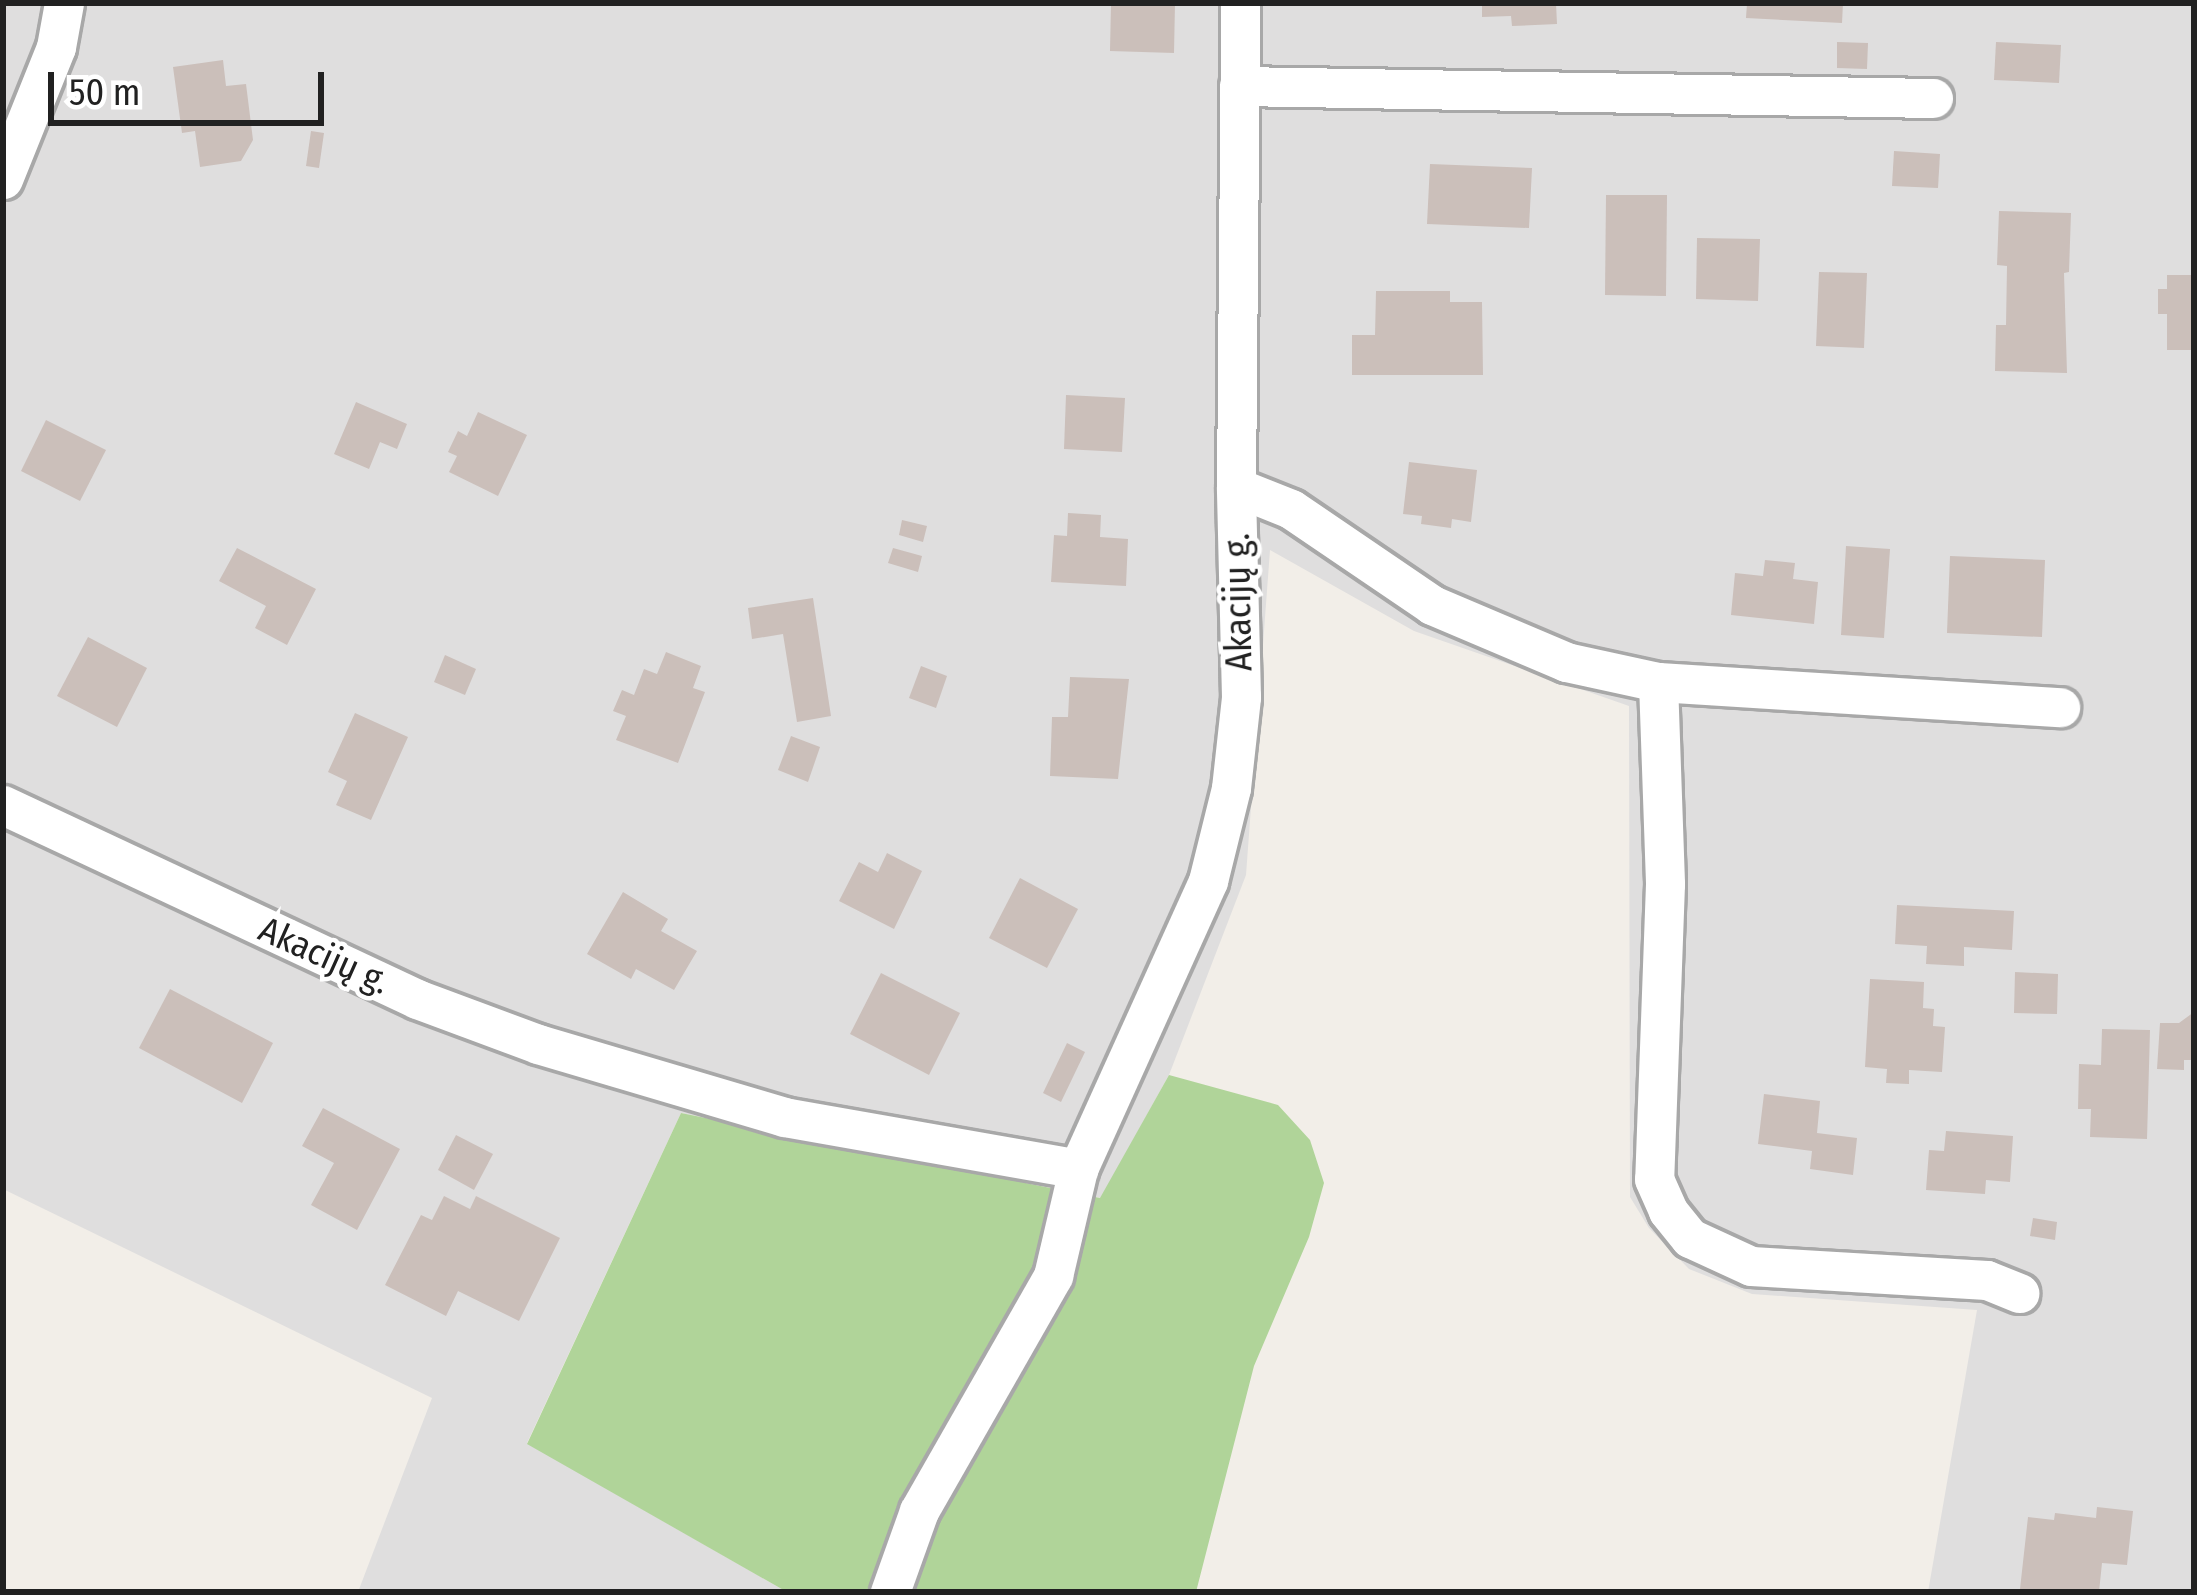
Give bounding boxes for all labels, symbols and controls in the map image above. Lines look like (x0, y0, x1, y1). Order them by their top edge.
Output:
scale bar (54, 48, 330, 122)
text: 50 m (69, 71, 140, 115)
street label: Akacijų g. (1216, 533, 1262, 671)
street label: Akacijų g. (252, 908, 396, 1004)

